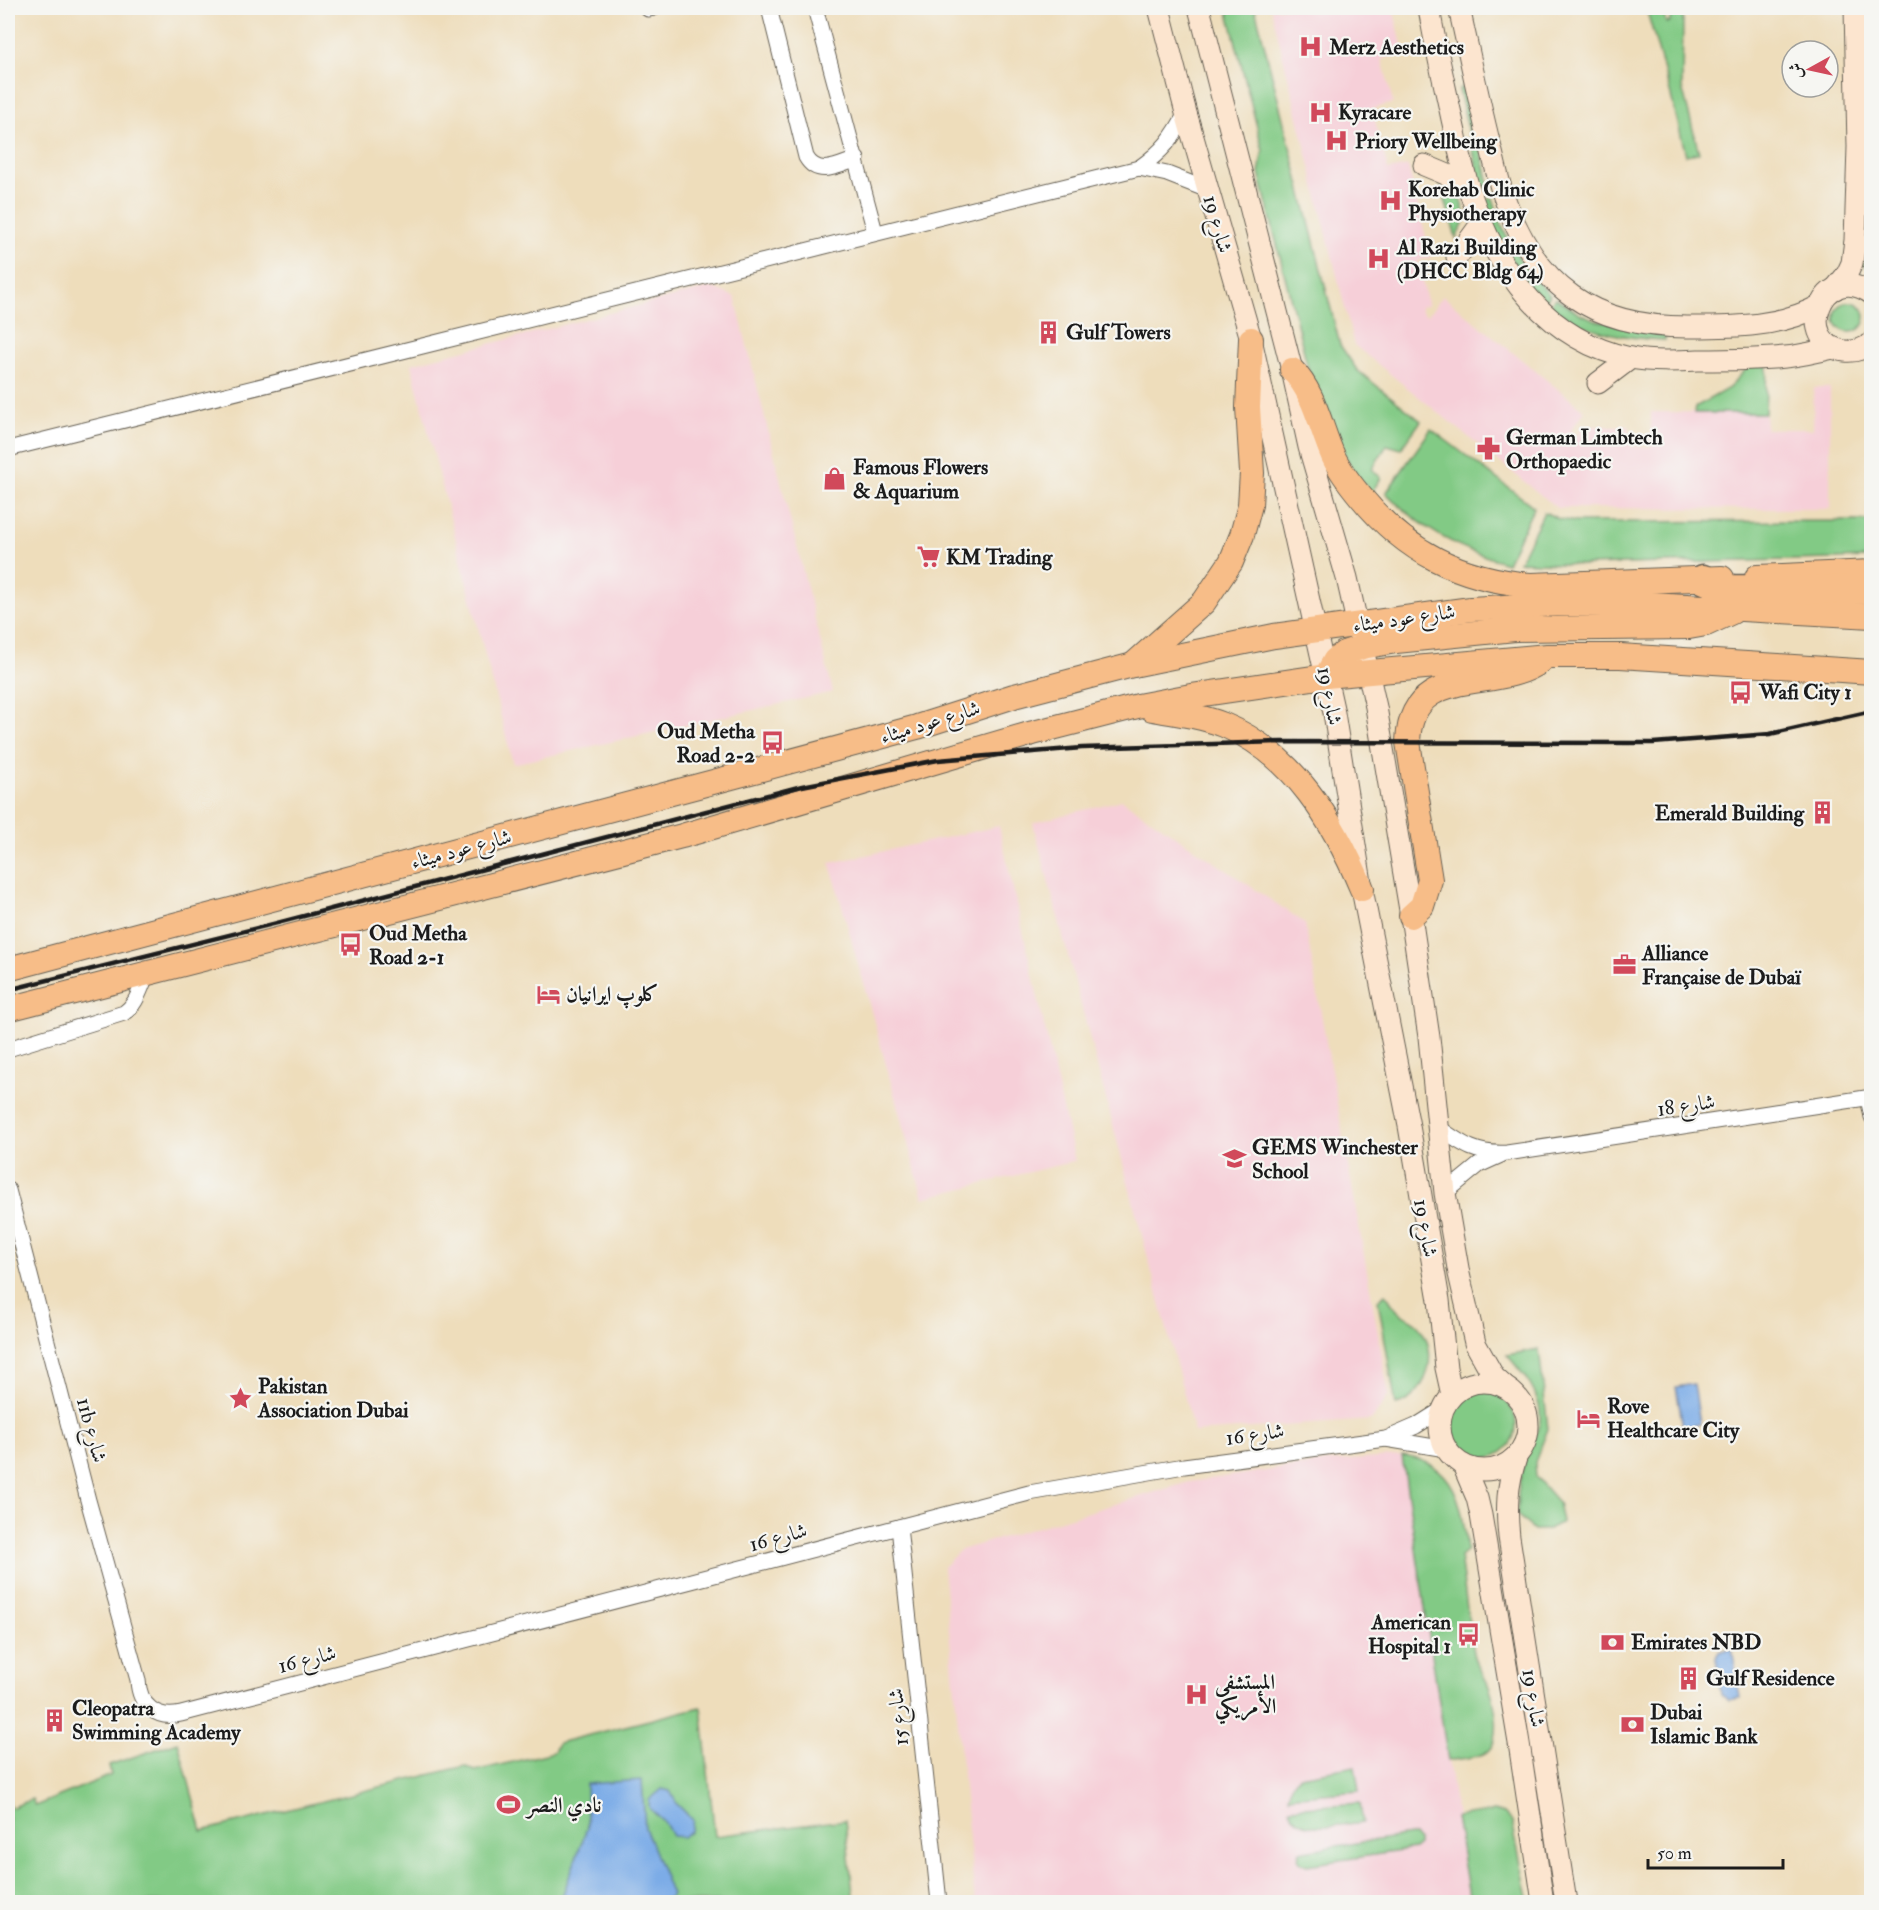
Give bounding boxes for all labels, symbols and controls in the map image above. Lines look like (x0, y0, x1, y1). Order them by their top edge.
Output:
hospital icon: Merz Aesthetics (1298, 34, 1324, 60)
place label: Merz Aesthetics (1328, 34, 1464, 61)
north arrow (1780, 39, 1840, 99)
text: ش (1785, 62, 1807, 80)
hospital icon: Kyracare (1307, 99, 1333, 125)
place label: Kyracare (1338, 99, 1412, 126)
hospital icon: Priory Wellbeing (1324, 128, 1350, 154)
place label: Priory Wellbeing (1355, 128, 1497, 155)
place label: Korehab Clinic Physiotherapy (1408, 176, 1535, 227)
hospital icon: Korehab Clinic Physiotherapy (1377, 188, 1403, 214)
street label: شارع 19 (1193, 192, 1239, 257)
place label: Al Razi Building (DHCC Bldg 64) (1396, 234, 1544, 285)
hospital icon: Al Razi Building (DHCC Bldg 64) (1366, 246, 1392, 272)
building icon: Gulf Towers (1035, 319, 1061, 345)
place label: Gulf Towers (1066, 319, 1171, 346)
place label: German Limbtech Orthopaedic (1506, 424, 1663, 475)
pharmacy icon: German Limbtech Orthopaedic (1475, 436, 1501, 462)
place label: Famous Flowers & Aquarium (853, 454, 988, 505)
shop icon: Famous Flowers & Aquarium (822, 466, 848, 492)
supermarket icon: KM Trading (915, 544, 941, 570)
place label: KM Trading (946, 544, 1053, 571)
street label: شارع عود ميثاء (1351, 598, 1458, 643)
street label: شارع 19 (1307, 665, 1348, 728)
bus stop icon: Wafi City 1 (1728, 679, 1754, 705)
place label: Wafi City 1 (1758, 679, 1852, 706)
street label: شارع عود ميثاء (877, 694, 985, 754)
place label: Oud Metha Road 2-2 (657, 718, 756, 769)
bus stop icon: Oud Metha Road 2-2 (760, 730, 786, 756)
place label: Emerald Building (1655, 800, 1805, 827)
building icon: Emerald Building (1809, 800, 1835, 826)
street label: شارع عود ميثاء (408, 823, 516, 880)
place label: Oud Metha Road 2-1 (369, 920, 468, 971)
bus stop icon: Oud Metha Road 2-1 (338, 932, 364, 958)
place label: Alliance Française de Dubaï (1641, 940, 1802, 991)
office icon: Alliance Française de Dubaï (1611, 952, 1637, 978)
hotel icon: كلوپ ايرانيان (535, 981, 561, 1007)
place label: كلوپ ايرانيان (566, 981, 659, 1009)
street label: شارع 18 (1655, 1088, 1717, 1127)
place label: GEMS Winchester School (1252, 1134, 1419, 1185)
school or university icon: GEMS Winchester School (1221, 1146, 1247, 1172)
street label: شارع 19 (1403, 1197, 1444, 1260)
place label: Pakistan Association Dubai (257, 1373, 409, 1424)
place icon: Pakistan Association Dubai (227, 1385, 253, 1411)
place label: Rove Healthcare City (1607, 1393, 1740, 1444)
street label: 11b شارع (66, 1395, 113, 1467)
hotel icon: Rove Healthcare City (1576, 1405, 1602, 1431)
street label: شارع 16 (1224, 1417, 1287, 1456)
street label: شارع 16 (746, 1517, 811, 1562)
place label: American Hospital 1 (1368, 1609, 1451, 1660)
bus stop icon: American Hospital 1 (1456, 1621, 1482, 1647)
bank icon: Emirates NBD (1600, 1629, 1626, 1655)
place label: Emirates NBD (1631, 1629, 1761, 1656)
street label: شارع 16 (275, 1639, 340, 1684)
building icon: Gulf Residence (1675, 1665, 1701, 1691)
place label: Gulf Residence (1706, 1665, 1835, 1692)
street label: شارع 19 (1512, 1667, 1551, 1730)
place label: المستشفى الأمريكي (1214, 1669, 1276, 1725)
hospital icon: المستشفى الأمريكي (1184, 1681, 1210, 1707)
street label: شارع 15 (882, 1686, 919, 1747)
place label: Cleopatra Swimming Academy (72, 1695, 241, 1746)
place label: Dubai Islamic Bank (1650, 1699, 1759, 1750)
building icon: Cleopatra Swimming Academy (41, 1707, 67, 1733)
bank icon: Dubai Islamic Bank (1619, 1711, 1645, 1737)
sports icon: نادي النصر (496, 1792, 522, 1818)
place label: نادي النصر (524, 1792, 601, 1822)
scale bar (1648, 1832, 1783, 1870)
text: 50 m (1657, 1842, 1692, 1865)

